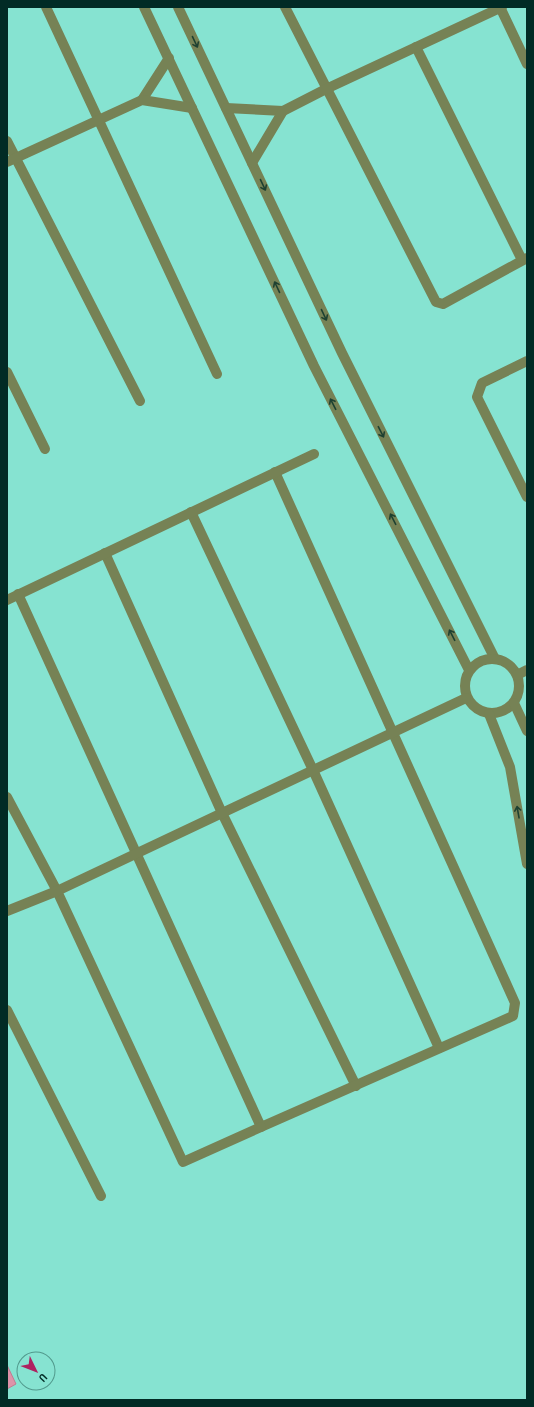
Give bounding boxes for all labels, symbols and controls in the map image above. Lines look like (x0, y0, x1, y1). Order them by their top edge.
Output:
one-way arrow (192, 36, 199, 48)
one-way arrow (260, 179, 267, 191)
one-way arrow (273, 281, 280, 293)
one-way arrow (321, 309, 328, 321)
one-way arrow (329, 398, 337, 410)
one-way arrow (378, 425, 386, 437)
one-way arrow (388, 514, 396, 526)
one-way arrow (447, 630, 455, 642)
one-way arrow (514, 806, 522, 819)
north arrow (16, 1351, 56, 1391)
text: U (36, 1371, 51, 1385)

